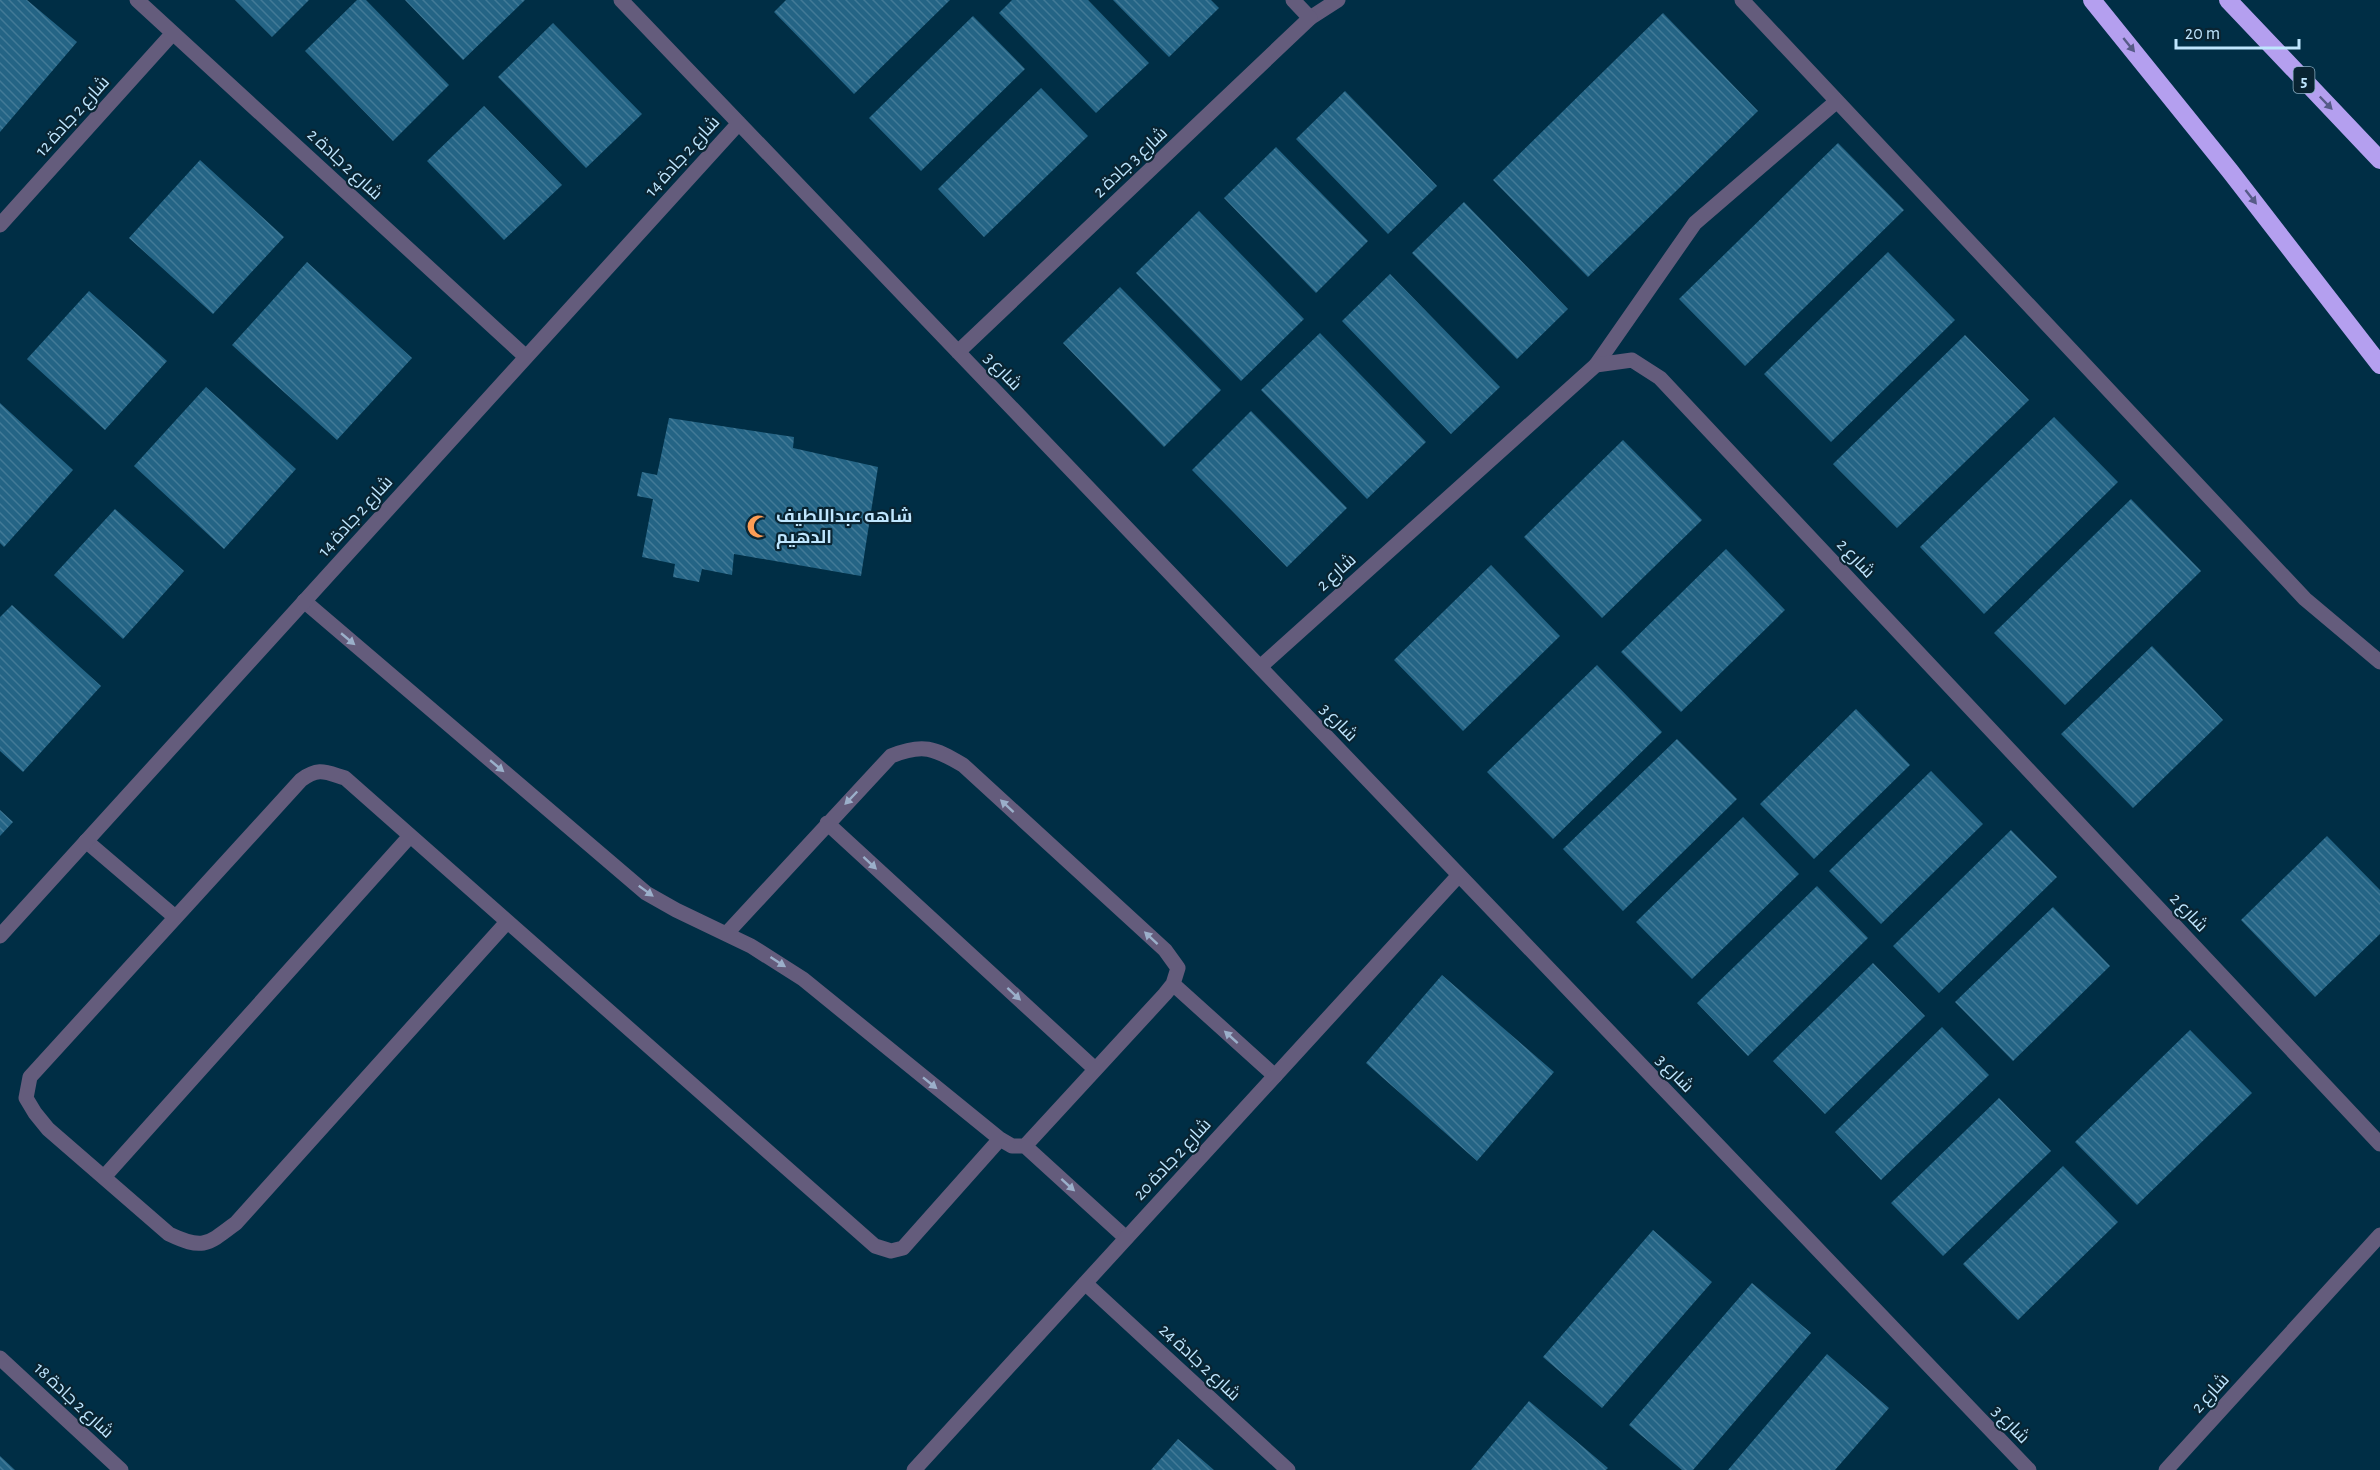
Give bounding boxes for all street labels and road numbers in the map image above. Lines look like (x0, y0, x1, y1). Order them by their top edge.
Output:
road number: 5 (2294, 67, 2314, 93)
street label: شارع 2 جادة 12 (32, 72, 115, 162)
street label: شارع 2 جادة 14 (641, 112, 725, 202)
street label: شارع 3 جادة 2 (1090, 123, 1173, 203)
street label: شارع 2 جادة 2 (302, 125, 386, 205)
street label: شارع 3 (979, 348, 1025, 396)
street label: شارع 2 جادة 14 (314, 472, 398, 562)
street label: شارع 2 (1832, 535, 1878, 583)
street label: شارع 2 (1313, 550, 1361, 596)
street label: شارع 3 (1315, 699, 1361, 747)
street label: شارع 2 (2165, 889, 2211, 937)
street label: شارع 3 (1651, 1050, 1697, 1098)
street label: شارع 2 جادة 20 (1130, 1115, 1216, 1205)
street label: شارع 2 جادة 24 (1154, 1320, 1244, 1406)
street label: شارع 2 جادة 18 (29, 1359, 117, 1443)
street label: شارع 2 (2188, 1370, 2234, 1418)
street label: شارع 3 (1987, 1401, 2033, 1449)

